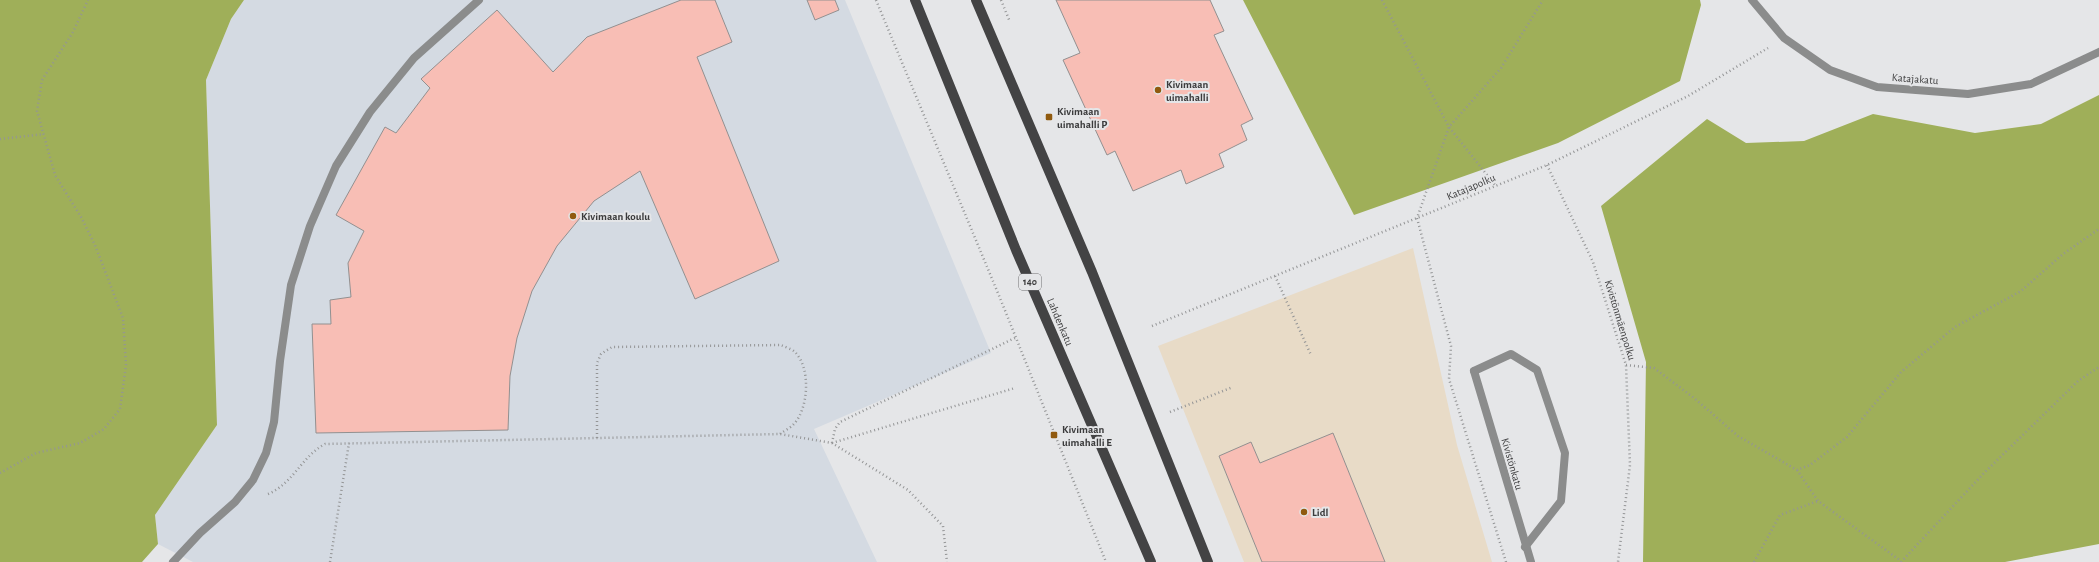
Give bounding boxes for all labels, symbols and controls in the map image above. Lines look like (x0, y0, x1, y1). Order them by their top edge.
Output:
street label: Katajakatu (1891, 72, 1939, 86)
place label: Kivimaan uimahalli (1166, 79, 1209, 103)
marker: Kivimaan uimahalli (1153, 85, 1163, 95)
place label: Kivimaan uimahalli P (1057, 106, 1107, 130)
marker: Kivimaan uimahalli P (1044, 112, 1054, 122)
street label: Katajapolku (1445, 172, 1497, 202)
marker: Kivimaan koulu (568, 211, 578, 221)
place label: Kivimaan koulu (581, 211, 650, 222)
road number: 140 (1019, 274, 1041, 290)
street label: Kivistönmäenpolku (1603, 279, 1638, 362)
street label: Lahdenkatu (1045, 296, 1075, 348)
place label: Kivimaan uimahalli E (1062, 424, 1112, 448)
marker: Kivimaan uimahalli E (1049, 430, 1059, 440)
street label: Kivistönkatu (1499, 437, 1525, 492)
marker: Lidl (1299, 507, 1309, 517)
place label: Lidl (1312, 507, 1328, 518)

